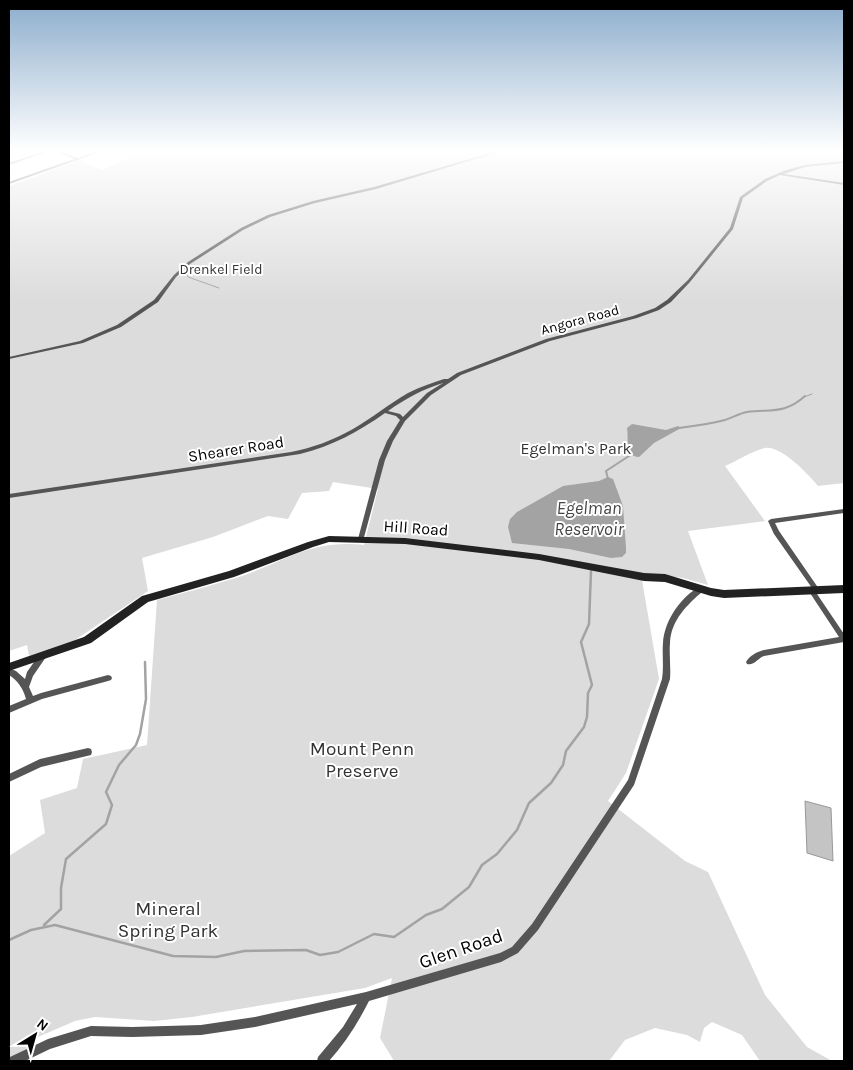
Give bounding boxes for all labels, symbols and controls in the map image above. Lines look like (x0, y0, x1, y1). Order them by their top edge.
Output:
park label: Drenkel Field (179, 261, 263, 278)
street label: Angora Road (539, 301, 621, 339)
street label: Shearer Road (187, 432, 285, 466)
park label: Egelman's Park (521, 439, 632, 458)
water label: Egelman Reservoir (554, 497, 624, 540)
street label: Hill Road (383, 516, 449, 540)
park label: Mount Penn Preserve (310, 738, 414, 782)
park label: Mineral Spring Park (118, 898, 218, 942)
street label: Glen Road (416, 924, 506, 974)
north arrow (10, 1010, 60, 1060)
text: N (33, 1015, 52, 1035)

